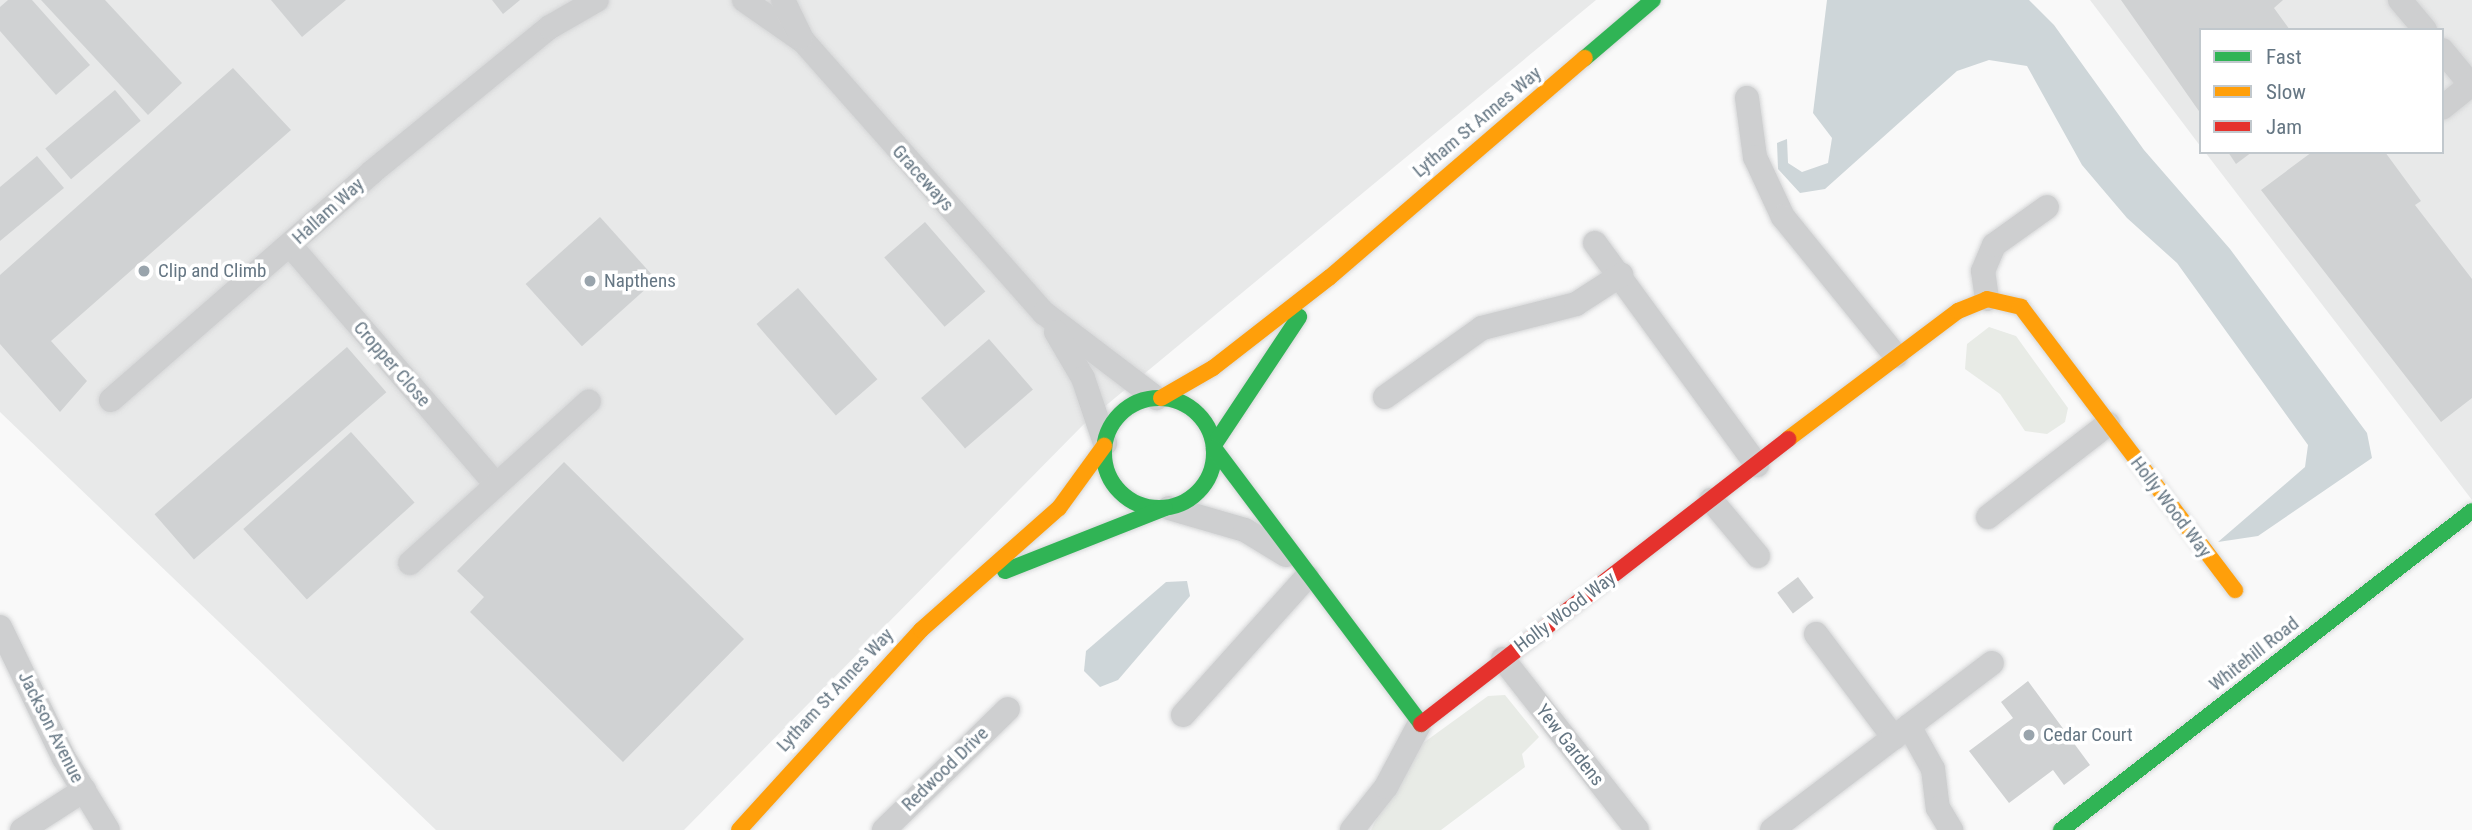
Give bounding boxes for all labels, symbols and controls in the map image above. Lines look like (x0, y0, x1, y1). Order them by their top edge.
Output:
legend (2199, 28, 2444, 154)
text: Fast (2266, 45, 2302, 69)
street label: Lytham St Annes Way (1408, 62, 1546, 182)
text: Slow (2266, 80, 2306, 104)
text: Jam (2266, 115, 2302, 139)
street label: Graceways (887, 140, 959, 216)
street label: Hallam Way (288, 173, 368, 249)
place label: Clip and Climb (158, 260, 266, 282)
marker: Clip and Climb (136, 263, 152, 279)
place label: Napthens (604, 270, 676, 292)
marker: Napthens (582, 273, 598, 289)
street label: Cropper Close (349, 317, 435, 411)
street label: Holly Wood Way (2126, 452, 2216, 562)
street label: Holly Wood Way (1510, 567, 1620, 657)
street label: Whitehill Road (2205, 612, 2303, 696)
street label: Lytham St Annes Way (772, 624, 898, 756)
street label: Jackson Avenue (13, 667, 89, 787)
street label: Yew Gardens (1531, 700, 1609, 790)
street label: Redwood Drive (897, 722, 993, 816)
place label: Cedar Court (2043, 724, 2133, 746)
marker: Cedar Court (2021, 727, 2037, 743)

